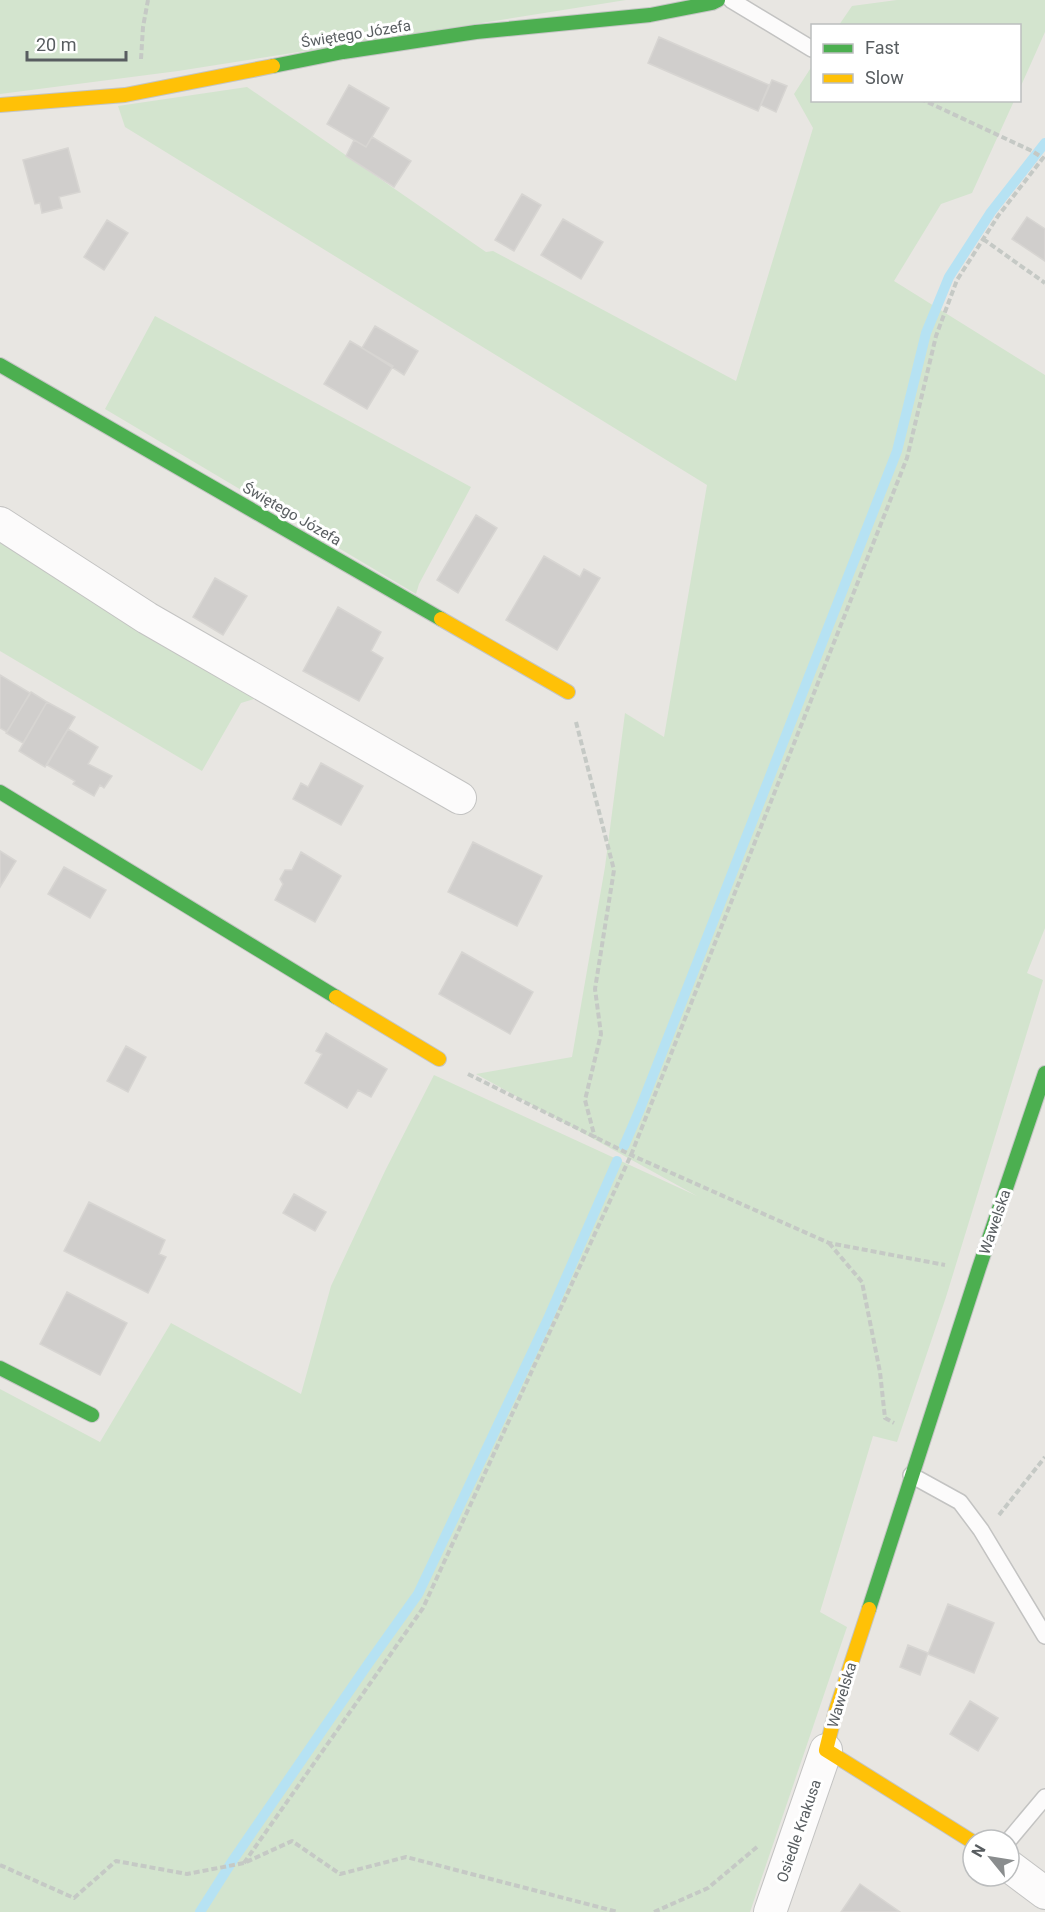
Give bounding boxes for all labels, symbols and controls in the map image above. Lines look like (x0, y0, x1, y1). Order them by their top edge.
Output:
street label: Świętego Józefa (300, 16, 412, 52)
scale bar (27, 24, 126, 62)
legend (811, 24, 1021, 102)
text: 20 m (36, 34, 76, 55)
text: Fast (865, 37, 900, 58)
text: Slow (865, 67, 904, 88)
street label: Świętego Józefa (240, 479, 344, 549)
street label: Wawelska (975, 1187, 1015, 1257)
street label: Wawelska (824, 1660, 860, 1730)
street label: Osiedle Krakusa (773, 1777, 825, 1885)
north arrow (961, 1828, 1021, 1888)
text: N (967, 1841, 989, 1860)

